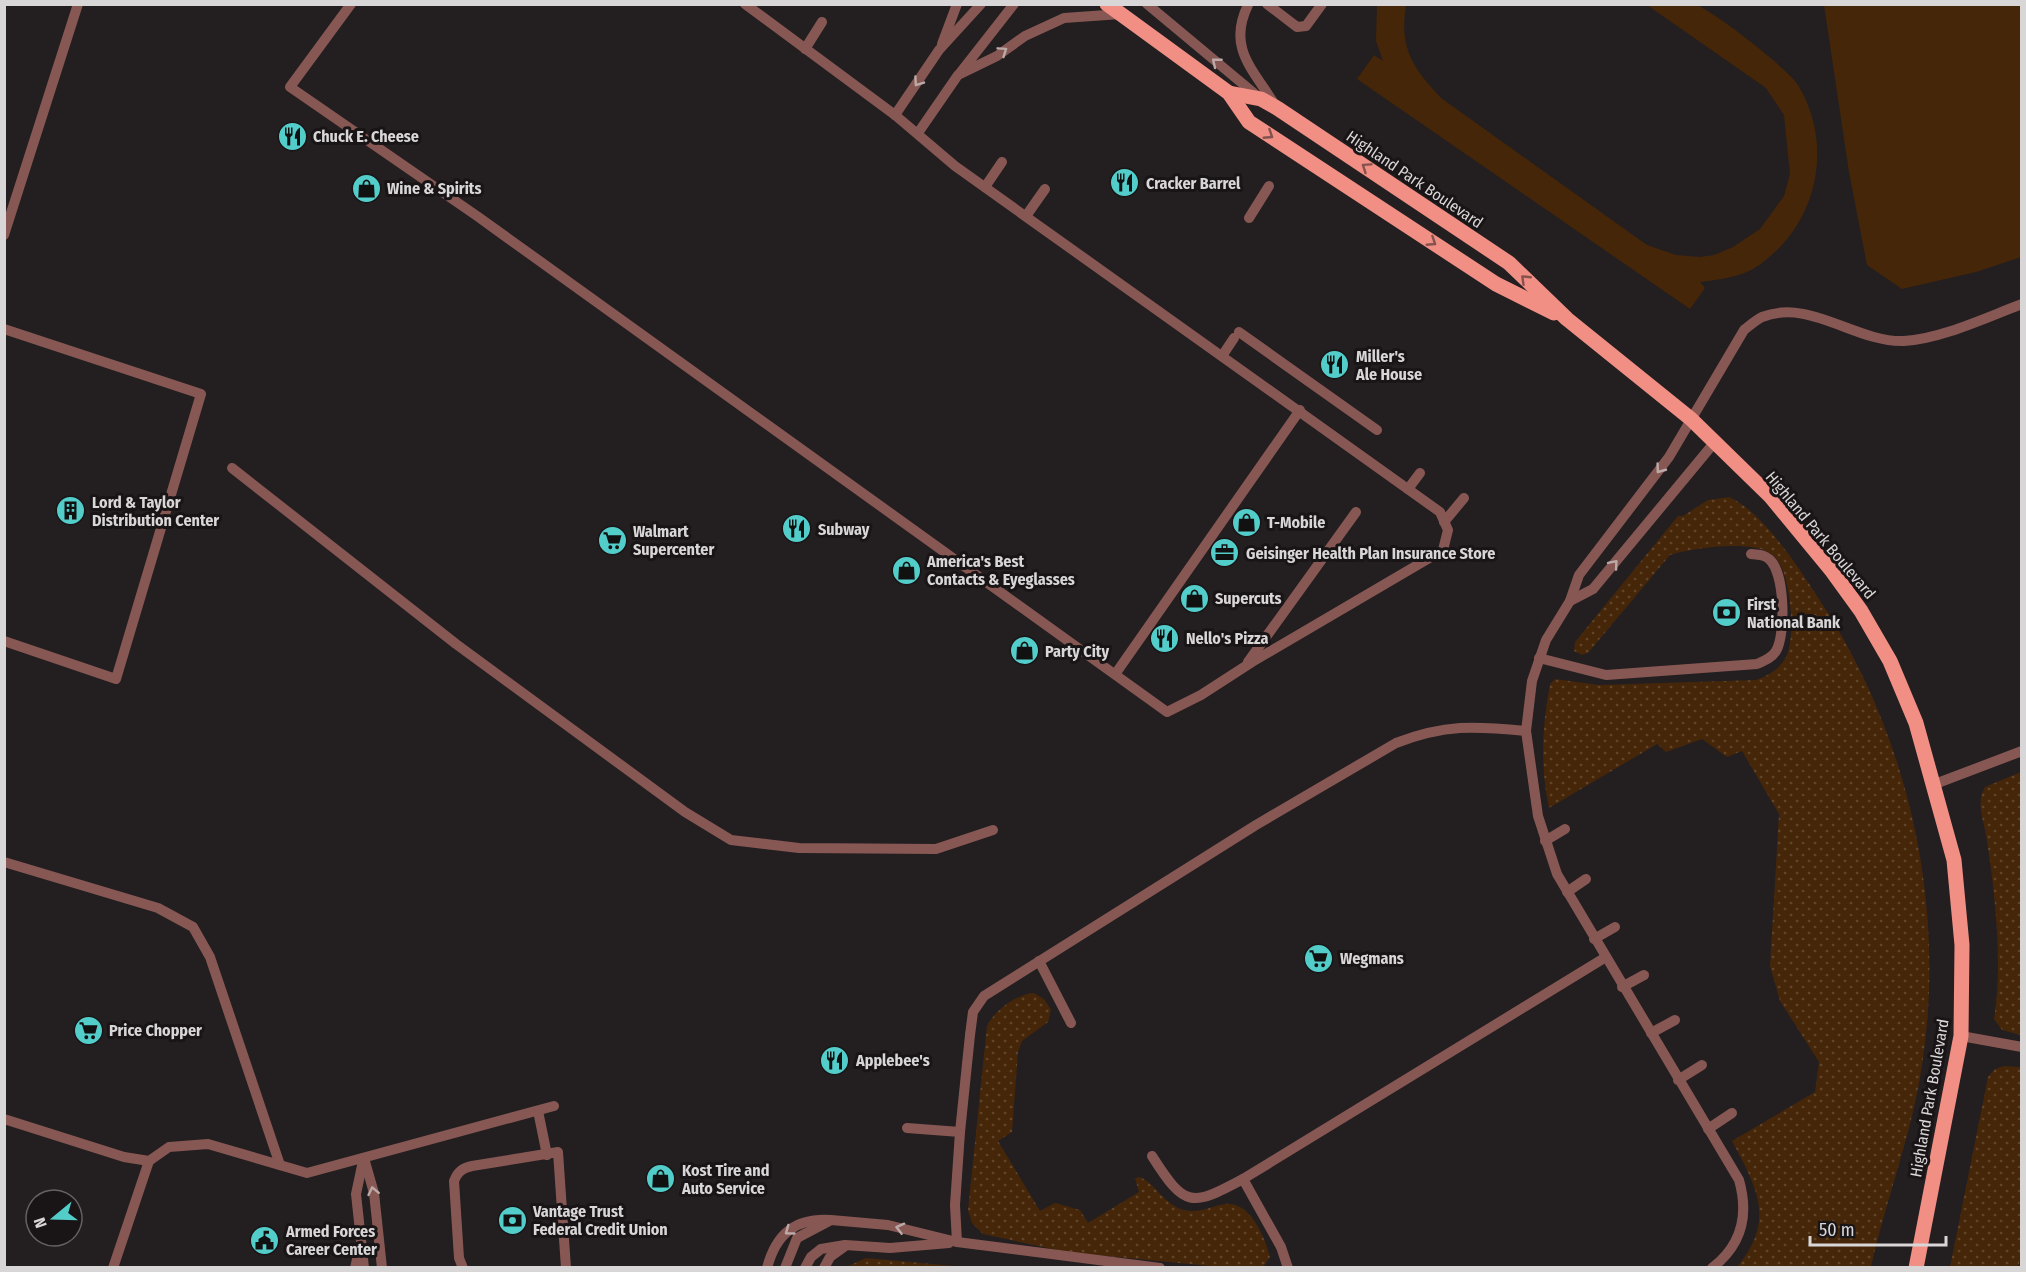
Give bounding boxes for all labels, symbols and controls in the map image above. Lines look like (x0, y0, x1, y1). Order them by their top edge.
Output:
one-way arrow (996, 47, 1007, 58)
one-way arrow (1212, 58, 1223, 69)
one-way arrow (914, 75, 925, 86)
restaurant icon: Chuck E. Cheese (276, 120, 308, 152)
place label: Chuck E. Cheese (313, 127, 419, 146)
one-way arrow (1263, 127, 1273, 139)
street label: Highland Park Boulevard (1343, 127, 1487, 232)
one-way arrow (1361, 163, 1372, 174)
restaurant icon: Cracker Barrel (1109, 167, 1141, 199)
shop icon: Wine & Spirits (350, 172, 382, 204)
place label: Cracker Barrel (1146, 174, 1241, 193)
place label: Wine & Spirits (387, 179, 482, 198)
one-way arrow (1426, 234, 1436, 246)
one-way arrow (1522, 275, 1533, 286)
place label: Miller's Ale House (1355, 347, 1422, 384)
restaurant icon: Miller's Ale House (1319, 349, 1351, 381)
one-way arrow (1656, 462, 1667, 473)
street label: Highland Park Boulevard (1762, 468, 1880, 603)
place label: Lord & Taylor Distribution Center (92, 493, 219, 530)
building icon: Lord & Taylor Distribution Center (55, 495, 87, 527)
shop icon: T-Mobile (1230, 506, 1262, 538)
restaurant icon: Subway (781, 513, 813, 545)
place label: T-Mobile (1267, 513, 1325, 532)
place label: Subway (818, 520, 870, 539)
place label: Walmart Supercenter (633, 522, 714, 559)
supermarket icon: Walmart Supercenter (596, 524, 628, 556)
office icon: Geisinger Health Plan Insurance Store (1209, 537, 1241, 569)
place label: Geisinger Health Plan Insurance Store (1246, 544, 1495, 563)
place label: America's Best Contacts & Eyeglasses (926, 552, 1075, 589)
shop icon: America's Best Contacts & Eyeglasses (890, 554, 922, 586)
one-way arrow (1607, 560, 1618, 571)
shop icon: Supercuts (1178, 582, 1210, 614)
place label: Supercuts (1215, 589, 1282, 608)
place label: First National Bank (1747, 595, 1841, 632)
bank icon: First National Bank (1710, 597, 1742, 629)
restaurant icon: Nello's Pizza (1149, 622, 1181, 654)
place label: Nello's Pizza (1186, 629, 1269, 648)
shop icon: Party City (1008, 635, 1040, 667)
place label: Party City (1045, 642, 1109, 661)
supermarket icon: Wegmans (1303, 942, 1335, 974)
place label: Wegmans (1340, 949, 1404, 968)
supermarket icon: Price Chopper (72, 1014, 104, 1046)
street label: Highland Park Boulevard (1906, 1017, 1953, 1179)
place label: Price Chopper (109, 1021, 202, 1040)
restaurant icon: Applebee's (819, 1044, 851, 1076)
place label: Applebee's (855, 1051, 930, 1070)
place label: Kost Tire and Auto Service (681, 1161, 769, 1198)
shop icon: Kost Tire and Auto Service (645, 1163, 677, 1195)
one-way arrow (367, 1187, 380, 1197)
north arrow (24, 1188, 84, 1248)
place label: Vantage Trust Federal Credit Union (532, 1202, 668, 1239)
bank icon: Vantage Trust Federal Credit Union (496, 1204, 528, 1236)
scale bar (1810, 1209, 1946, 1247)
text: N (30, 1215, 51, 1230)
text: 50 m (1819, 1219, 1855, 1241)
place label: Armed Forces Career Center (285, 1222, 377, 1259)
one-way arrow (895, 1223, 905, 1236)
public building icon: Armed Forces Career Center (249, 1224, 281, 1256)
one-way arrow (785, 1224, 796, 1235)

